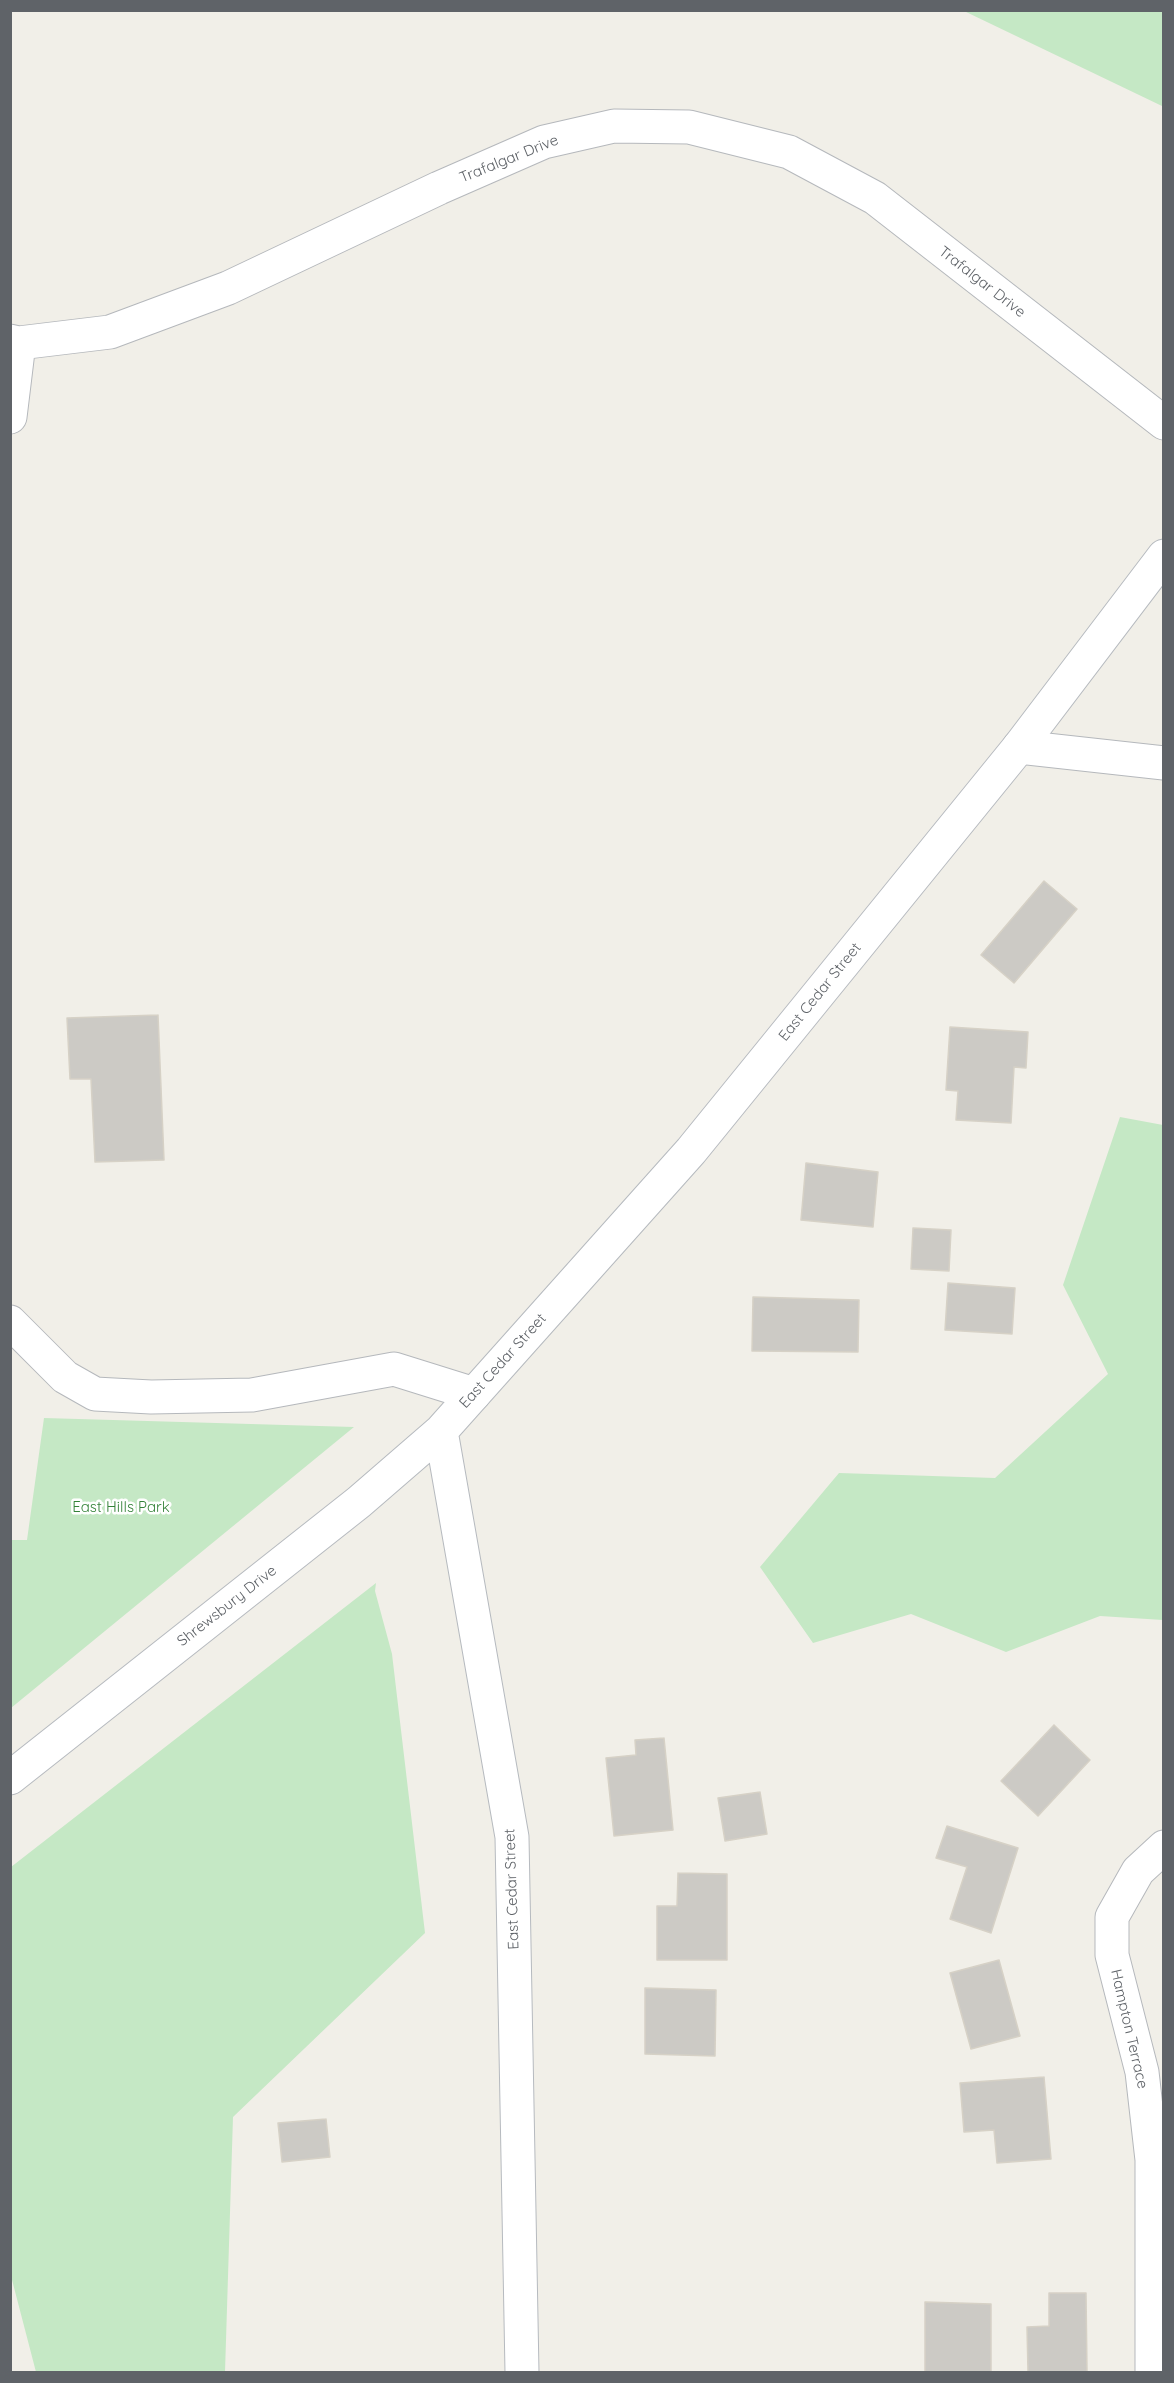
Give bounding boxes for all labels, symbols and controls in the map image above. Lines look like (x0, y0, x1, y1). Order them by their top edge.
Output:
street label: Trafalgar Drive (457, 131, 561, 187)
street label: Trafalgar Drive (935, 243, 1029, 321)
street label: East Cedar Street (775, 939, 865, 1045)
street label: East Cedar Street (456, 1310, 550, 1412)
park label: East Hills Park (72, 1498, 170, 1516)
street label: Shrewsbury Drive (174, 1562, 280, 1650)
street label: East Cedar Street (501, 1828, 523, 1950)
street label: Hampton Terrace (1107, 1968, 1151, 2090)

